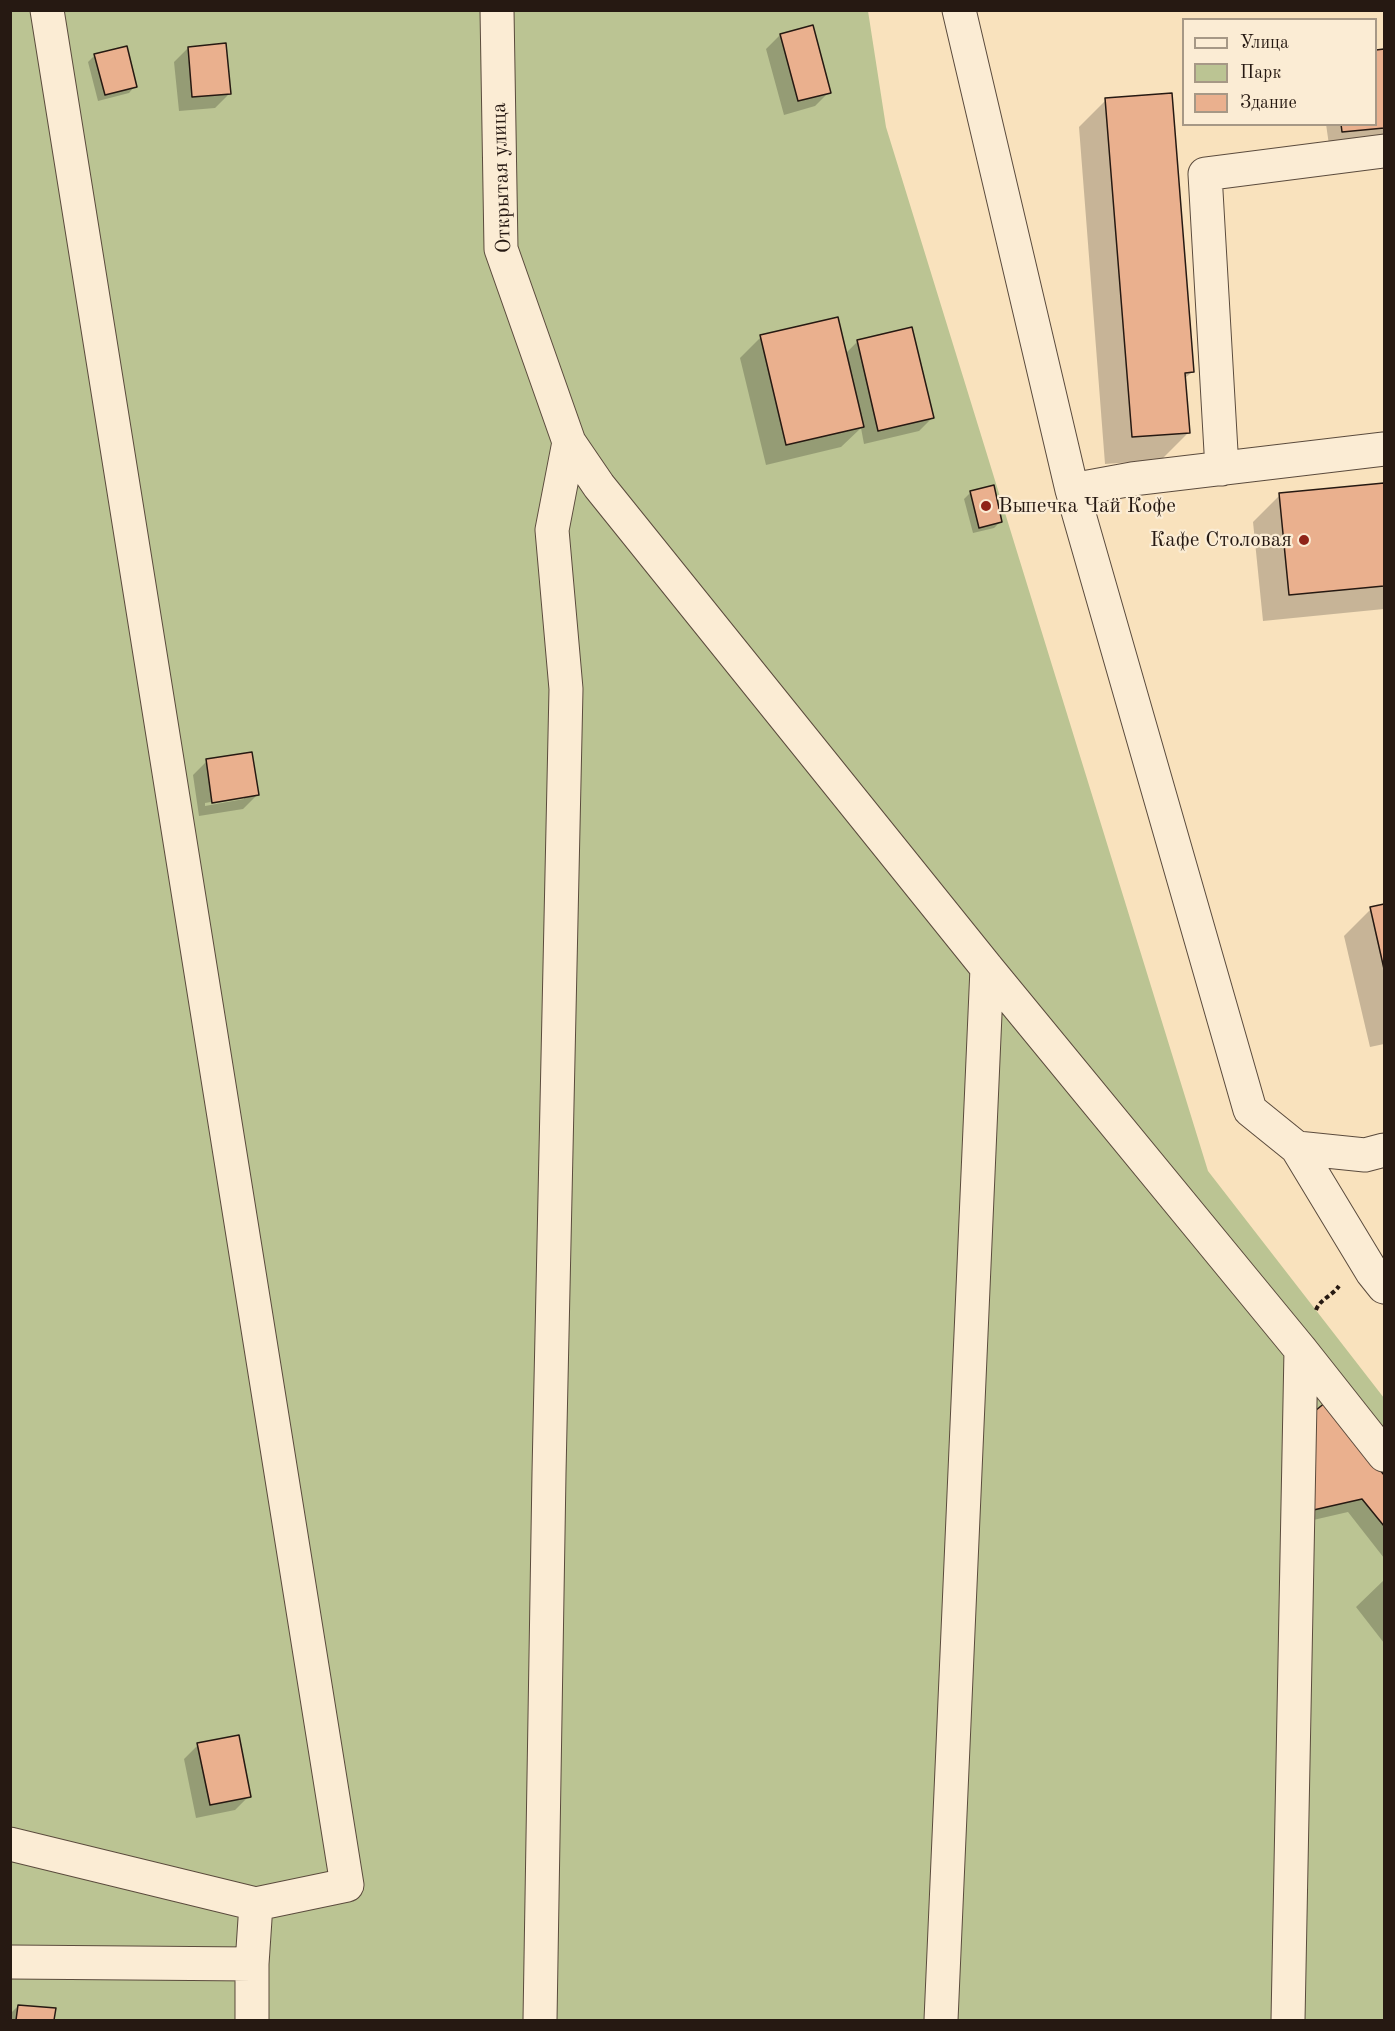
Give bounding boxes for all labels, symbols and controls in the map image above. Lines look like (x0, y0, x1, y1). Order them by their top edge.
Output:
legend (1182, 18, 1377, 126)
text: Улица (1240, 34, 1289, 52)
text: Парк (1240, 64, 1281, 82)
text: Здание (1240, 94, 1297, 112)
street label: Открытая улица (487, 102, 517, 254)
place label: Выпечка Чай Кофе (998, 493, 1176, 519)
marker: Выпечка Чай Кофе (979, 499, 993, 513)
place label: Кафе Столовая (1150, 527, 1292, 553)
marker: Кафе Столовая (1297, 533, 1311, 547)

